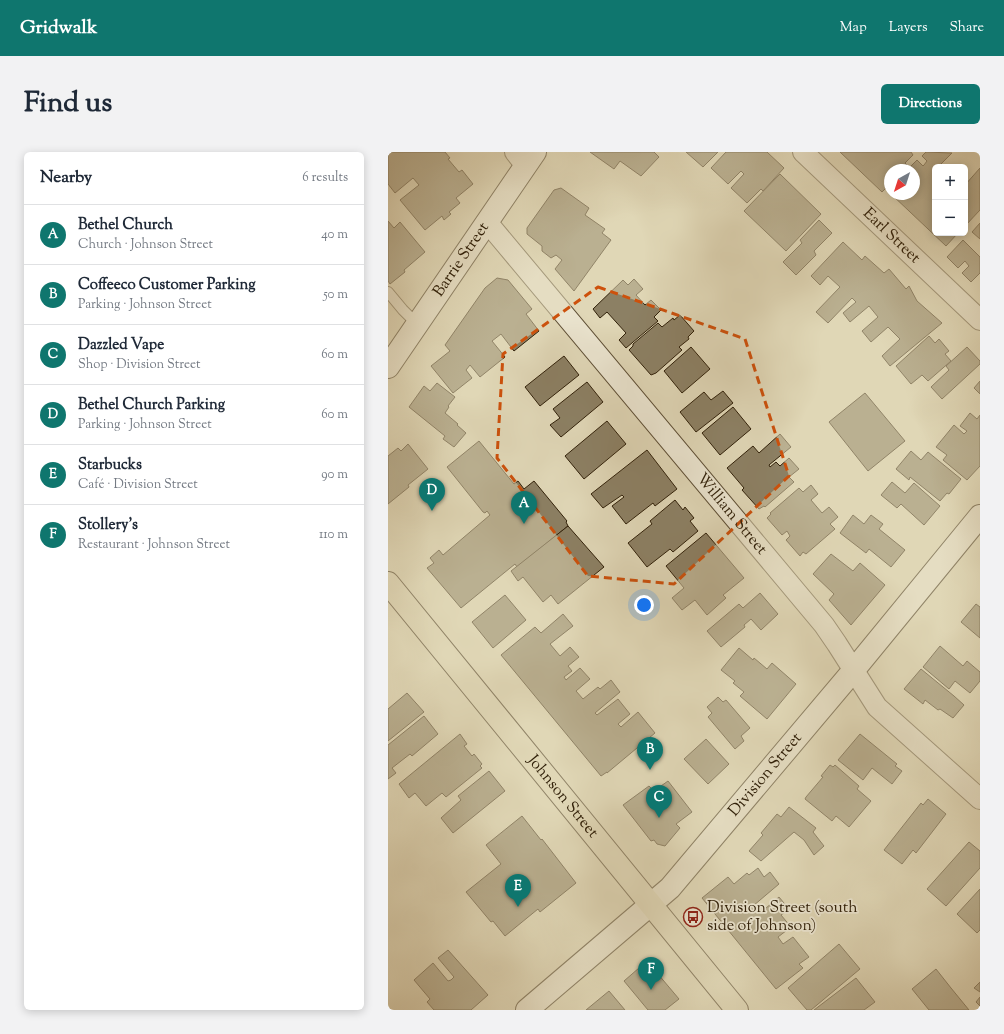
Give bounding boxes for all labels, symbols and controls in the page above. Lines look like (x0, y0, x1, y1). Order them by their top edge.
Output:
text: Gridwalk (20, 15, 97, 42)
text: Map (840, 18, 867, 38)
text: Layers (889, 18, 927, 38)
text: Share (949, 18, 984, 38)
text: Find us (24, 84, 112, 124)
button: Directions (881, 84, 980, 124)
north arrow (884, 164, 920, 200)
map controls (932, 164, 968, 236)
button: + (932, 164, 968, 200)
text: Nearby (40, 166, 92, 190)
text: 6 results (302, 169, 348, 187)
button: − (932, 200, 968, 236)
street label: Earl Street (857, 203, 926, 269)
text: Bethel Church (78, 215, 173, 236)
street label: Barrie Street (428, 217, 495, 302)
text: A (48, 226, 58, 244)
text: 40 m (321, 226, 348, 244)
text: Church · Johnson Street (78, 236, 213, 254)
text: Coffeeco Customer Parking (78, 275, 256, 296)
text: B (49, 286, 57, 304)
text: 50 m (323, 286, 348, 304)
text: Parking · Johnson Street (78, 296, 212, 314)
text: Dazzled Vape (78, 335, 164, 356)
text: C (48, 346, 58, 364)
text: 60 m (321, 346, 348, 364)
text: Shop · Division Street (78, 356, 201, 374)
text: Bethel Church Parking (78, 395, 225, 416)
text: D (48, 406, 58, 424)
text: 60 m (321, 406, 348, 424)
text: Parking · Johnson Street (78, 416, 212, 434)
text: Starbucks (78, 455, 142, 476)
text: E (49, 466, 57, 484)
text: 90 m (321, 466, 348, 484)
street label: William Street (690, 468, 773, 561)
text: Café · Division Street (78, 476, 198, 494)
pin: D (419, 478, 445, 511)
pin: A (511, 491, 537, 524)
text: Stollery's (78, 515, 138, 536)
text: F (49, 526, 57, 544)
text: 110 m (319, 526, 348, 544)
text: Restaurant · Johnson Street (78, 536, 230, 554)
your location (634, 595, 654, 615)
street label: Division Street (723, 727, 808, 822)
pin: B (637, 737, 663, 770)
street label: Johnson Street (521, 749, 604, 844)
pin: C (646, 785, 672, 818)
pin: E (505, 874, 531, 907)
place label: Division Street (south side of Johnson) (707, 897, 858, 938)
bus stop icon: Division Street (south side of Johnson) (682, 906, 704, 928)
pin: F (638, 957, 664, 990)

